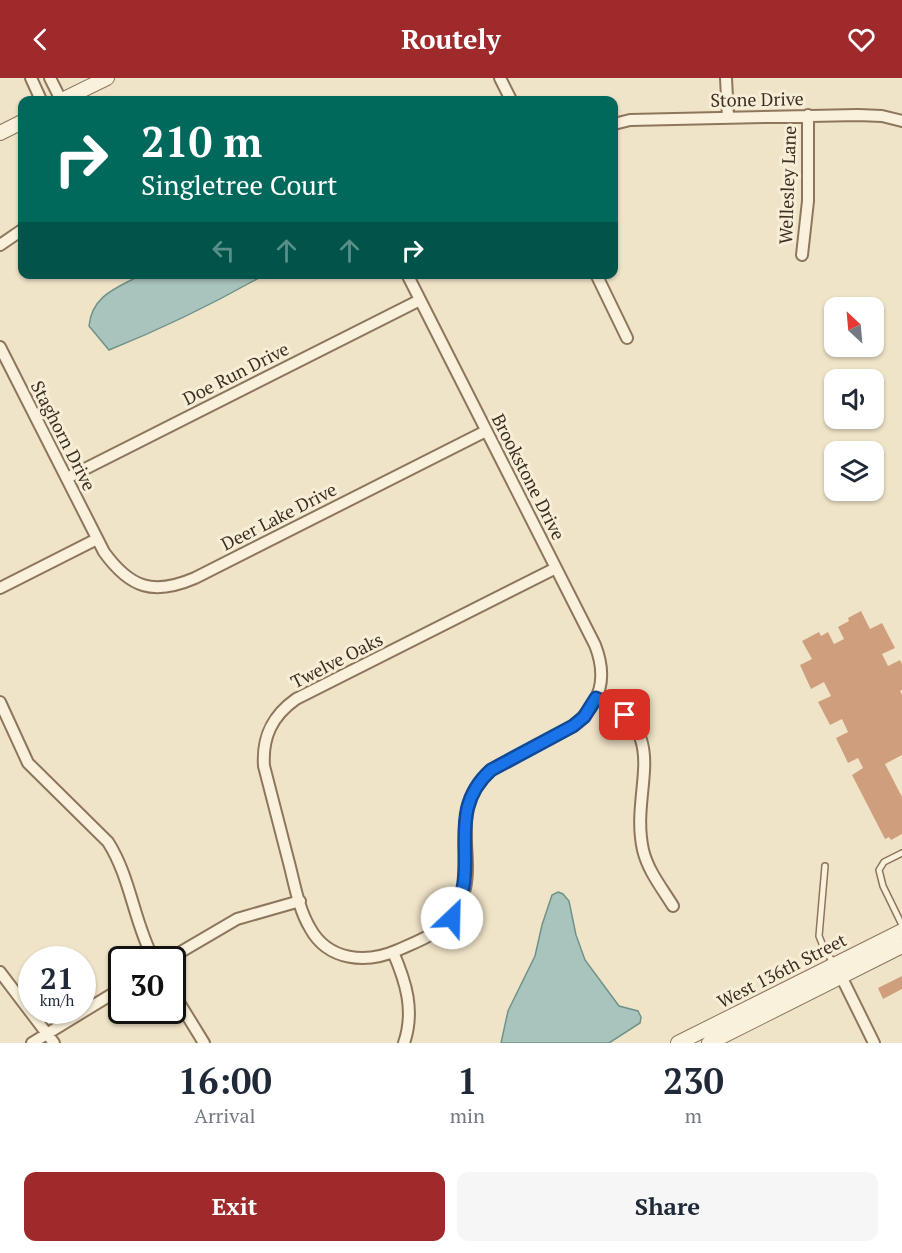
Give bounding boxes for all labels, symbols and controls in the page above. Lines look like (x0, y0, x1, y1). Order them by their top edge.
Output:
text: Routely (401, 21, 501, 57)
icon: back (24, 23, 57, 56)
icon: heart (845, 23, 878, 56)
street label: Stone Drive (710, 86, 804, 112)
text: 210 m (141, 113, 262, 169)
icon: right (42, 120, 120, 198)
street label: Wellesley Lane (773, 125, 801, 245)
text: Singletree Court (141, 167, 337, 203)
icon: left (207, 234, 240, 267)
icon: ahead (270, 234, 303, 267)
icon: ahead (333, 234, 366, 267)
icon: right (396, 234, 429, 267)
north arrow (824, 297, 884, 357)
map controls (824, 297, 884, 501)
street label: Doe Run Drive (178, 336, 293, 410)
button: sound (824, 369, 884, 429)
street label: Staghorn Drive (26, 376, 102, 495)
street label: Brookstone Drive (487, 409, 571, 544)
button: layers (824, 441, 884, 501)
street label: Deer Lake Drive (217, 477, 340, 556)
street label: Twelve Oaks (286, 627, 387, 694)
pin (599, 689, 650, 740)
icon: arrive (608, 698, 641, 731)
position arrow (420, 886, 484, 950)
street label: West 136th Street (713, 927, 851, 1013)
speed limit sign: 30 (108, 946, 186, 1024)
text: 21 (40, 958, 74, 998)
text: km/h (40, 990, 74, 1010)
text: 16:00 (178, 1057, 272, 1104)
text: 1 (457, 1057, 478, 1104)
text: 230 (663, 1057, 724, 1104)
text: Arrival (194, 1102, 256, 1129)
text: min (450, 1102, 485, 1129)
text: m (685, 1102, 702, 1129)
button: Exit (24, 1172, 445, 1241)
button: Share (457, 1172, 878, 1241)

